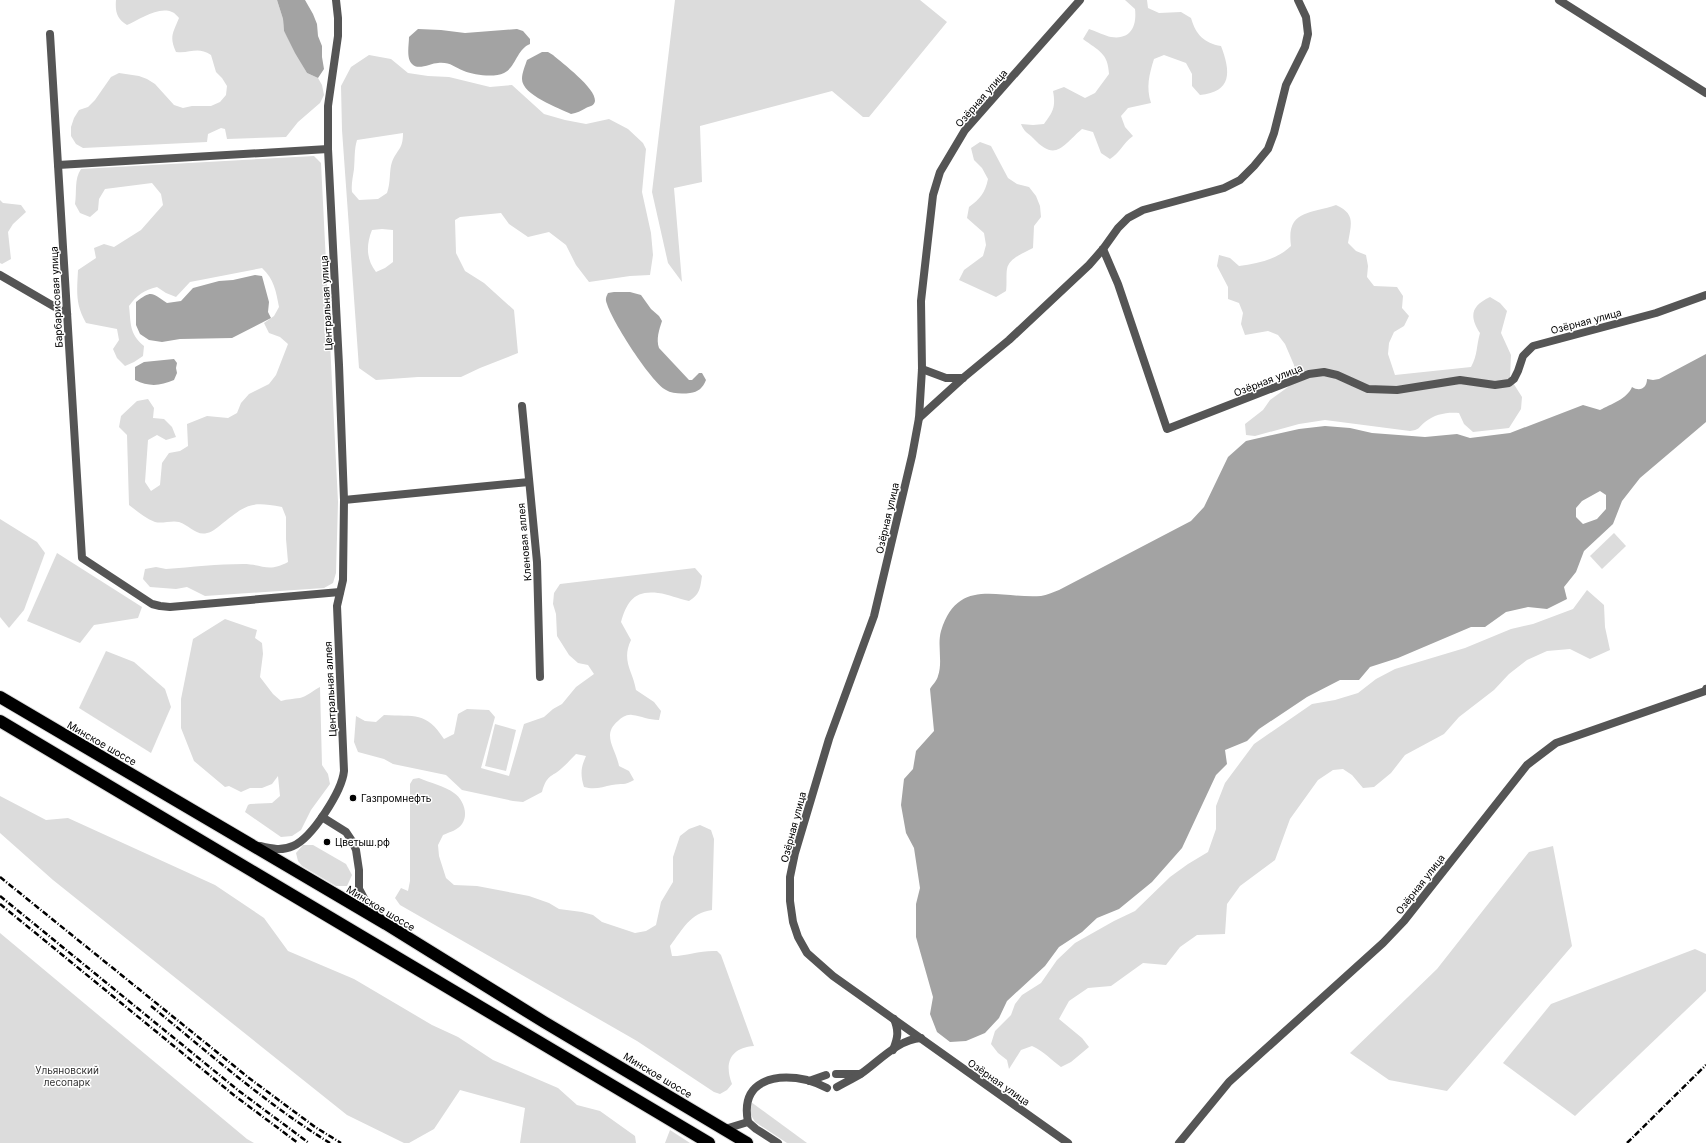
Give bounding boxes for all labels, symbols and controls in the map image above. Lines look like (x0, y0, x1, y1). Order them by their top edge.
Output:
street label: Озёрная улица (953, 67, 1009, 129)
street label: Барбарисовая улица (47, 246, 65, 348)
street label: Центральная улица (318, 255, 334, 351)
street label: Озёрная улица (1549, 306, 1623, 336)
street label: Озёрная улица (1232, 361, 1304, 399)
street label: Озёрная улица (873, 481, 901, 555)
street label: Кленовая аллея (515, 502, 533, 582)
street label: Центральная аллея (322, 641, 338, 737)
street label: Минское шоссе (65, 718, 139, 768)
street label: Озёрная улица (778, 790, 808, 864)
place label: Газпромнефть (361, 792, 432, 804)
marker: Газпромнефть (348, 793, 358, 803)
place label: Цветыш.рф (335, 836, 390, 848)
marker: Цветыш.рф (322, 837, 332, 847)
street label: Озёрная улица (1393, 852, 1447, 916)
street label: Минское шоссе (345, 883, 418, 933)
street label: Минское шоссе (622, 1050, 695, 1100)
street label: Озёрная улица (966, 1056, 1032, 1108)
park label: Ульяновский лесопарк (35, 1064, 99, 1088)

